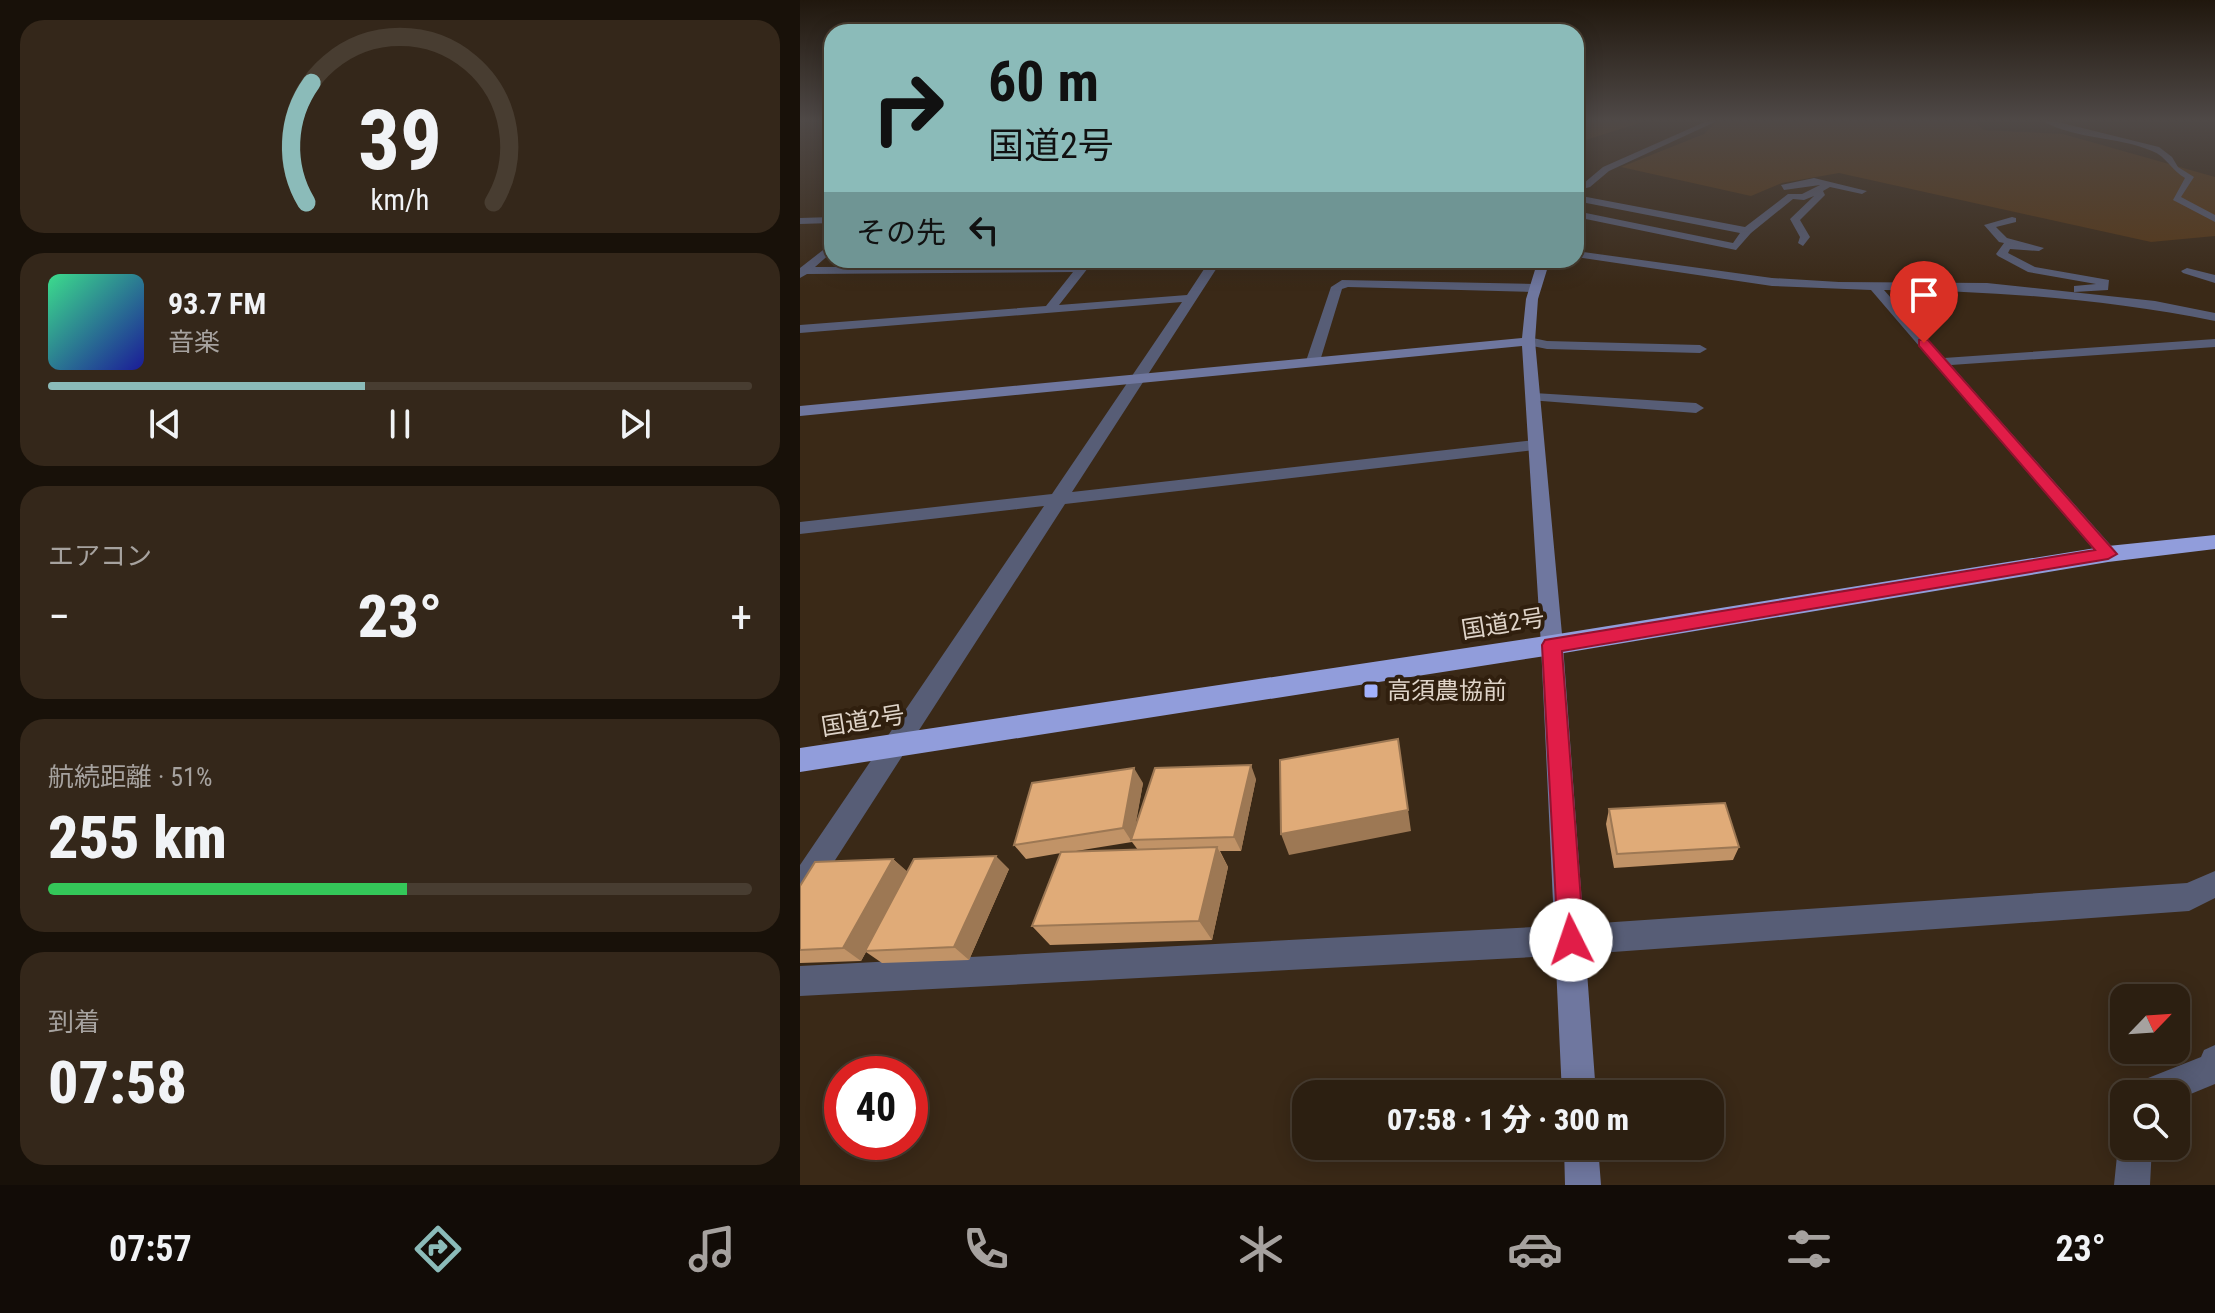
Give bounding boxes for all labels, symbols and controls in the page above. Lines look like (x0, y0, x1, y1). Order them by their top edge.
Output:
text: 60 m (988, 49, 1099, 115)
icon: right (856, 56, 960, 160)
text: 39 (358, 91, 442, 188)
text: 国道2号 (988, 125, 1114, 167)
text: km/h (371, 183, 429, 217)
icon: left (962, 208, 1006, 252)
text: その先 (856, 215, 946, 250)
pin (1890, 261, 1958, 343)
icon: arrive (1902, 273, 1946, 317)
text: 93.7 FM (168, 286, 266, 321)
text: 音楽 (168, 327, 220, 357)
icon: previous (143, 402, 187, 446)
icon: pause (378, 402, 422, 446)
icon: next (613, 402, 657, 446)
text: エアコン (48, 541, 152, 571)
text: 23° (358, 581, 442, 652)
text: − (48, 591, 70, 643)
text: + (730, 591, 752, 643)
street label: 国道2号 (1459, 604, 1547, 644)
place label: 高須農協前 (1387, 677, 1507, 705)
marker: 高須農協前 (1362, 682, 1380, 700)
street label: 国道2号 (819, 701, 907, 741)
text: 航続距離 · 51% (48, 762, 212, 792)
text: 255 km (48, 802, 227, 873)
position arrow (1529, 898, 1613, 982)
north arrow (2110, 984, 2190, 1064)
map controls (2110, 984, 2190, 1160)
text: 到着 (48, 1007, 100, 1037)
text: 07:58 (48, 1047, 187, 1118)
speed limit sign: 40 (824, 1056, 928, 1160)
button: search (2110, 1080, 2190, 1160)
text: 07:58 · 1 分 · 300 m (1387, 1102, 1629, 1137)
icon: directions (410, 1221, 466, 1277)
icon: music (684, 1221, 740, 1277)
icon: phone (958, 1221, 1014, 1277)
icon: climate (1233, 1221, 1289, 1277)
icon: car (1507, 1221, 1563, 1277)
icon: filters (1781, 1221, 1837, 1277)
text: 07:57 (109, 1228, 192, 1270)
text: 23° (2055, 1228, 2106, 1270)

